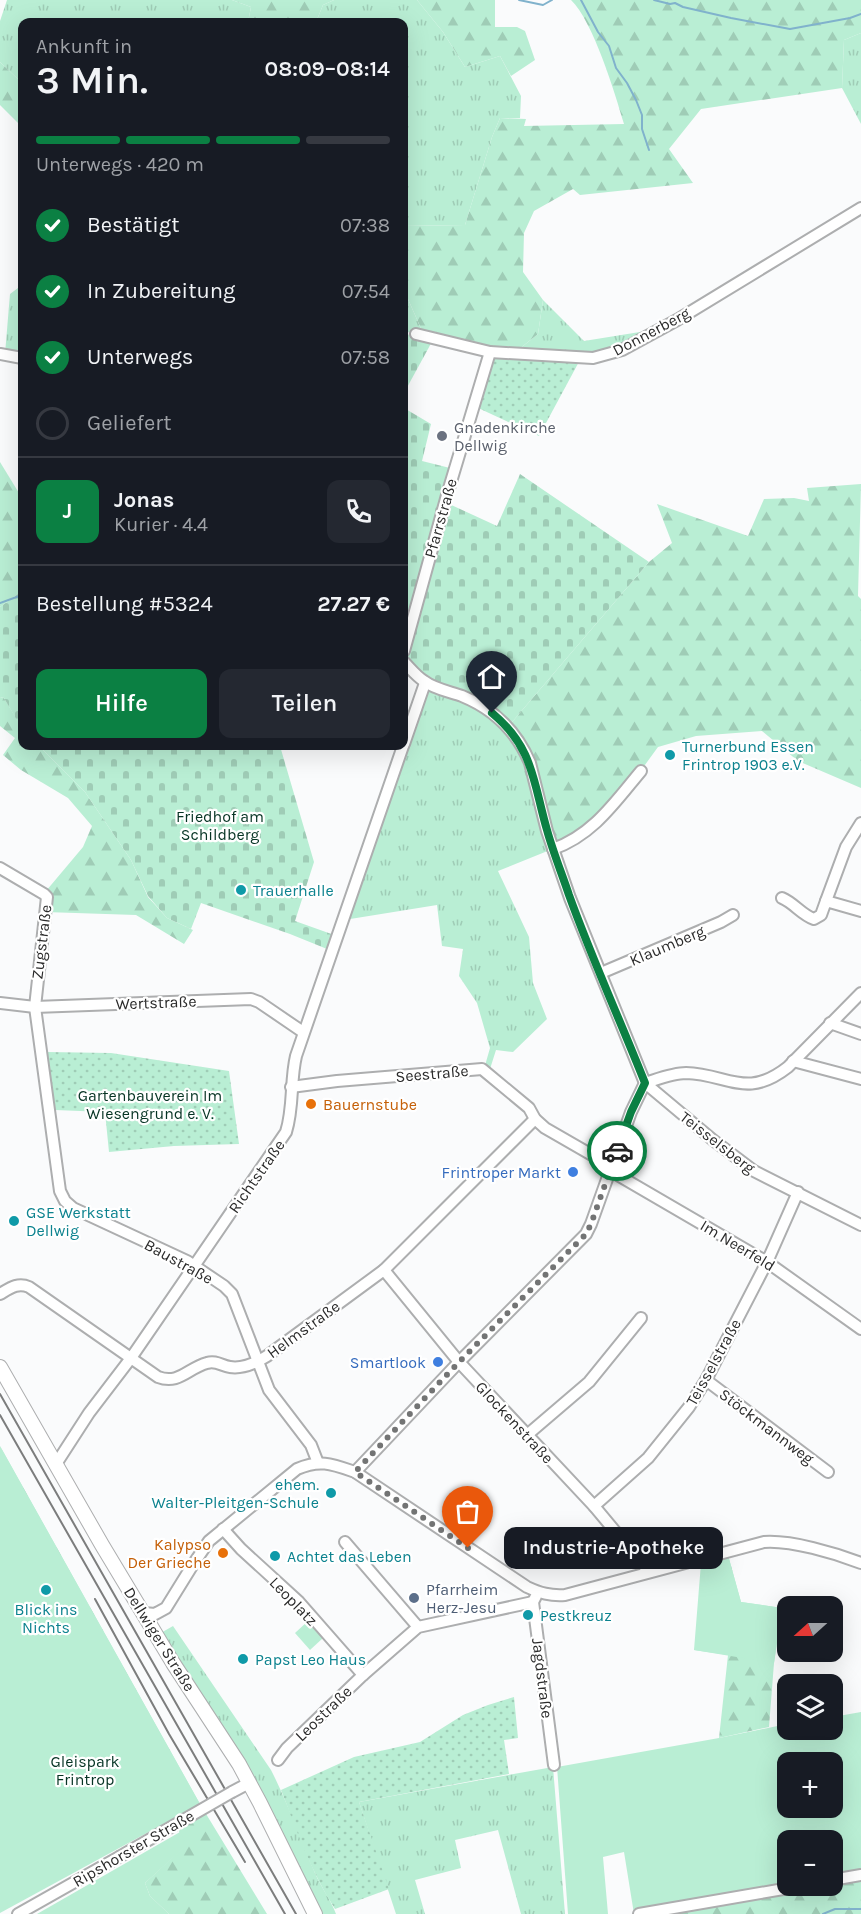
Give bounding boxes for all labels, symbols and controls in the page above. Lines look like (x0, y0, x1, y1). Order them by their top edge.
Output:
text: Ankunft in (36, 35, 132, 58)
text: 08:09–08:14 (264, 56, 390, 82)
text: 3 Min. (36, 57, 148, 103)
text: Unterwegs · 420 m (36, 153, 204, 176)
icon: check (36, 209, 69, 242)
text: Bestätigt (87, 212, 179, 238)
text: 07:38 (340, 214, 390, 237)
icon: check (36, 275, 69, 308)
text: In Zubereitung (87, 278, 235, 304)
text: 07:54 (342, 280, 390, 303)
street label: Donnerberg (609, 303, 693, 360)
icon: check (36, 341, 69, 374)
text: Unterwegs (87, 344, 193, 370)
text: 07:58 (341, 346, 390, 369)
text: Geliefert (87, 410, 172, 436)
place label: Gnadenkirche Dellwig (454, 418, 556, 455)
marker: Gnadenkirche Dellwig (435, 429, 449, 443)
street label: Pfarrstraße (420, 476, 461, 560)
button: phone (327, 480, 390, 543)
text: Jonas (114, 487, 174, 513)
text: J (63, 498, 72, 524)
text: Kurier · 4.4 (114, 513, 208, 536)
text: Bestellung #5324 (36, 591, 213, 617)
text: 27.27 € (317, 591, 390, 617)
pin (466, 651, 517, 713)
icon: home (475, 660, 508, 693)
button: Hilfe (36, 669, 207, 738)
button: Teilen (219, 669, 390, 738)
place label: Turnerbund Essen Frintrop 1903 e.V. (682, 737, 814, 774)
marker: Turnerbund Essen Frintrop 1903 e.V. (663, 748, 677, 762)
park label: Friedhof am Schildberg (176, 807, 264, 844)
place label: Trauerhalle (253, 881, 334, 900)
marker: Trauerhalle (234, 883, 248, 897)
street label: Zugstraße (27, 904, 56, 981)
street label: Klaumberg (627, 921, 708, 970)
street label: Wertstraße (115, 992, 197, 1013)
street label: Seestraße (395, 1061, 469, 1086)
park label: Gartenbauverein Im Wiesengrund e. V. (78, 1086, 222, 1123)
place label: Bauernstube (323, 1095, 417, 1114)
marker: Bauernstube (304, 1097, 318, 1111)
street label: Teisselsberg (676, 1107, 759, 1178)
courier (587, 1121, 647, 1181)
icon: car (601, 1135, 634, 1168)
street label: Richtstraße (224, 1136, 289, 1217)
place label: Frintroper Markt (442, 1163, 561, 1182)
marker: Frintroper Markt (566, 1165, 580, 1179)
place label: GSE Werkstatt Dellwig (26, 1203, 131, 1240)
marker: GSE Werkstatt Dellwig (7, 1214, 21, 1228)
street label: Im Neerfeld (697, 1216, 779, 1275)
street label: Baustraße (141, 1235, 216, 1288)
street label: Helmstraße (263, 1297, 343, 1362)
street label: Teisselstraße (682, 1315, 745, 1409)
place label: Smartlook (350, 1353, 426, 1372)
marker: Smartlook (431, 1355, 445, 1369)
street label: Glockenstraße (472, 1377, 558, 1467)
street label: Stöckmannweg (716, 1385, 818, 1468)
place label: ehem. Walter-Pleitgen-Schule (152, 1475, 319, 1512)
marker: ehem. Walter-Pleitgen-Schule (324, 1486, 338, 1500)
pin (442, 1486, 493, 1548)
icon: bag (451, 1495, 484, 1528)
callout: Industrie-Apotheke (504, 1527, 723, 1569)
place label: Kalypso Der Grieche (127, 1535, 211, 1572)
text: Industrie-Apotheke (523, 1536, 704, 1559)
marker: Kalypso Der Grieche (216, 1546, 230, 1560)
place label: Achtet das Leben (287, 1547, 412, 1566)
marker: Achtet das Leben (268, 1549, 282, 1563)
street label: Leoplatz (266, 1573, 322, 1630)
place label: Pfarrheim Herz-Jesu (426, 1580, 498, 1617)
marker: Blick ins Nichts (39, 1583, 53, 1597)
street label: Dellwiger Straße (120, 1584, 199, 1695)
marker: Pfarrheim Herz-Jesu (407, 1591, 421, 1605)
north arrow (777, 1596, 843, 1662)
map controls (777, 1596, 843, 1896)
place label: Blick ins Nichts (14, 1600, 78, 1637)
place label: Pestkreuz (540, 1606, 612, 1625)
marker: Pestkreuz (521, 1608, 535, 1622)
street label: Jagdstraße (528, 1637, 557, 1719)
place label: Papst Leo Haus (255, 1650, 366, 1669)
marker: Papst Leo Haus (236, 1652, 250, 1666)
button: layers (777, 1674, 843, 1740)
street label: Leostraße (291, 1682, 356, 1745)
park label: Gleispark Frintrop (50, 1752, 120, 1789)
button: + (777, 1752, 843, 1818)
street label: Ripshorster Straße (69, 1806, 197, 1891)
button: − (777, 1830, 843, 1896)

